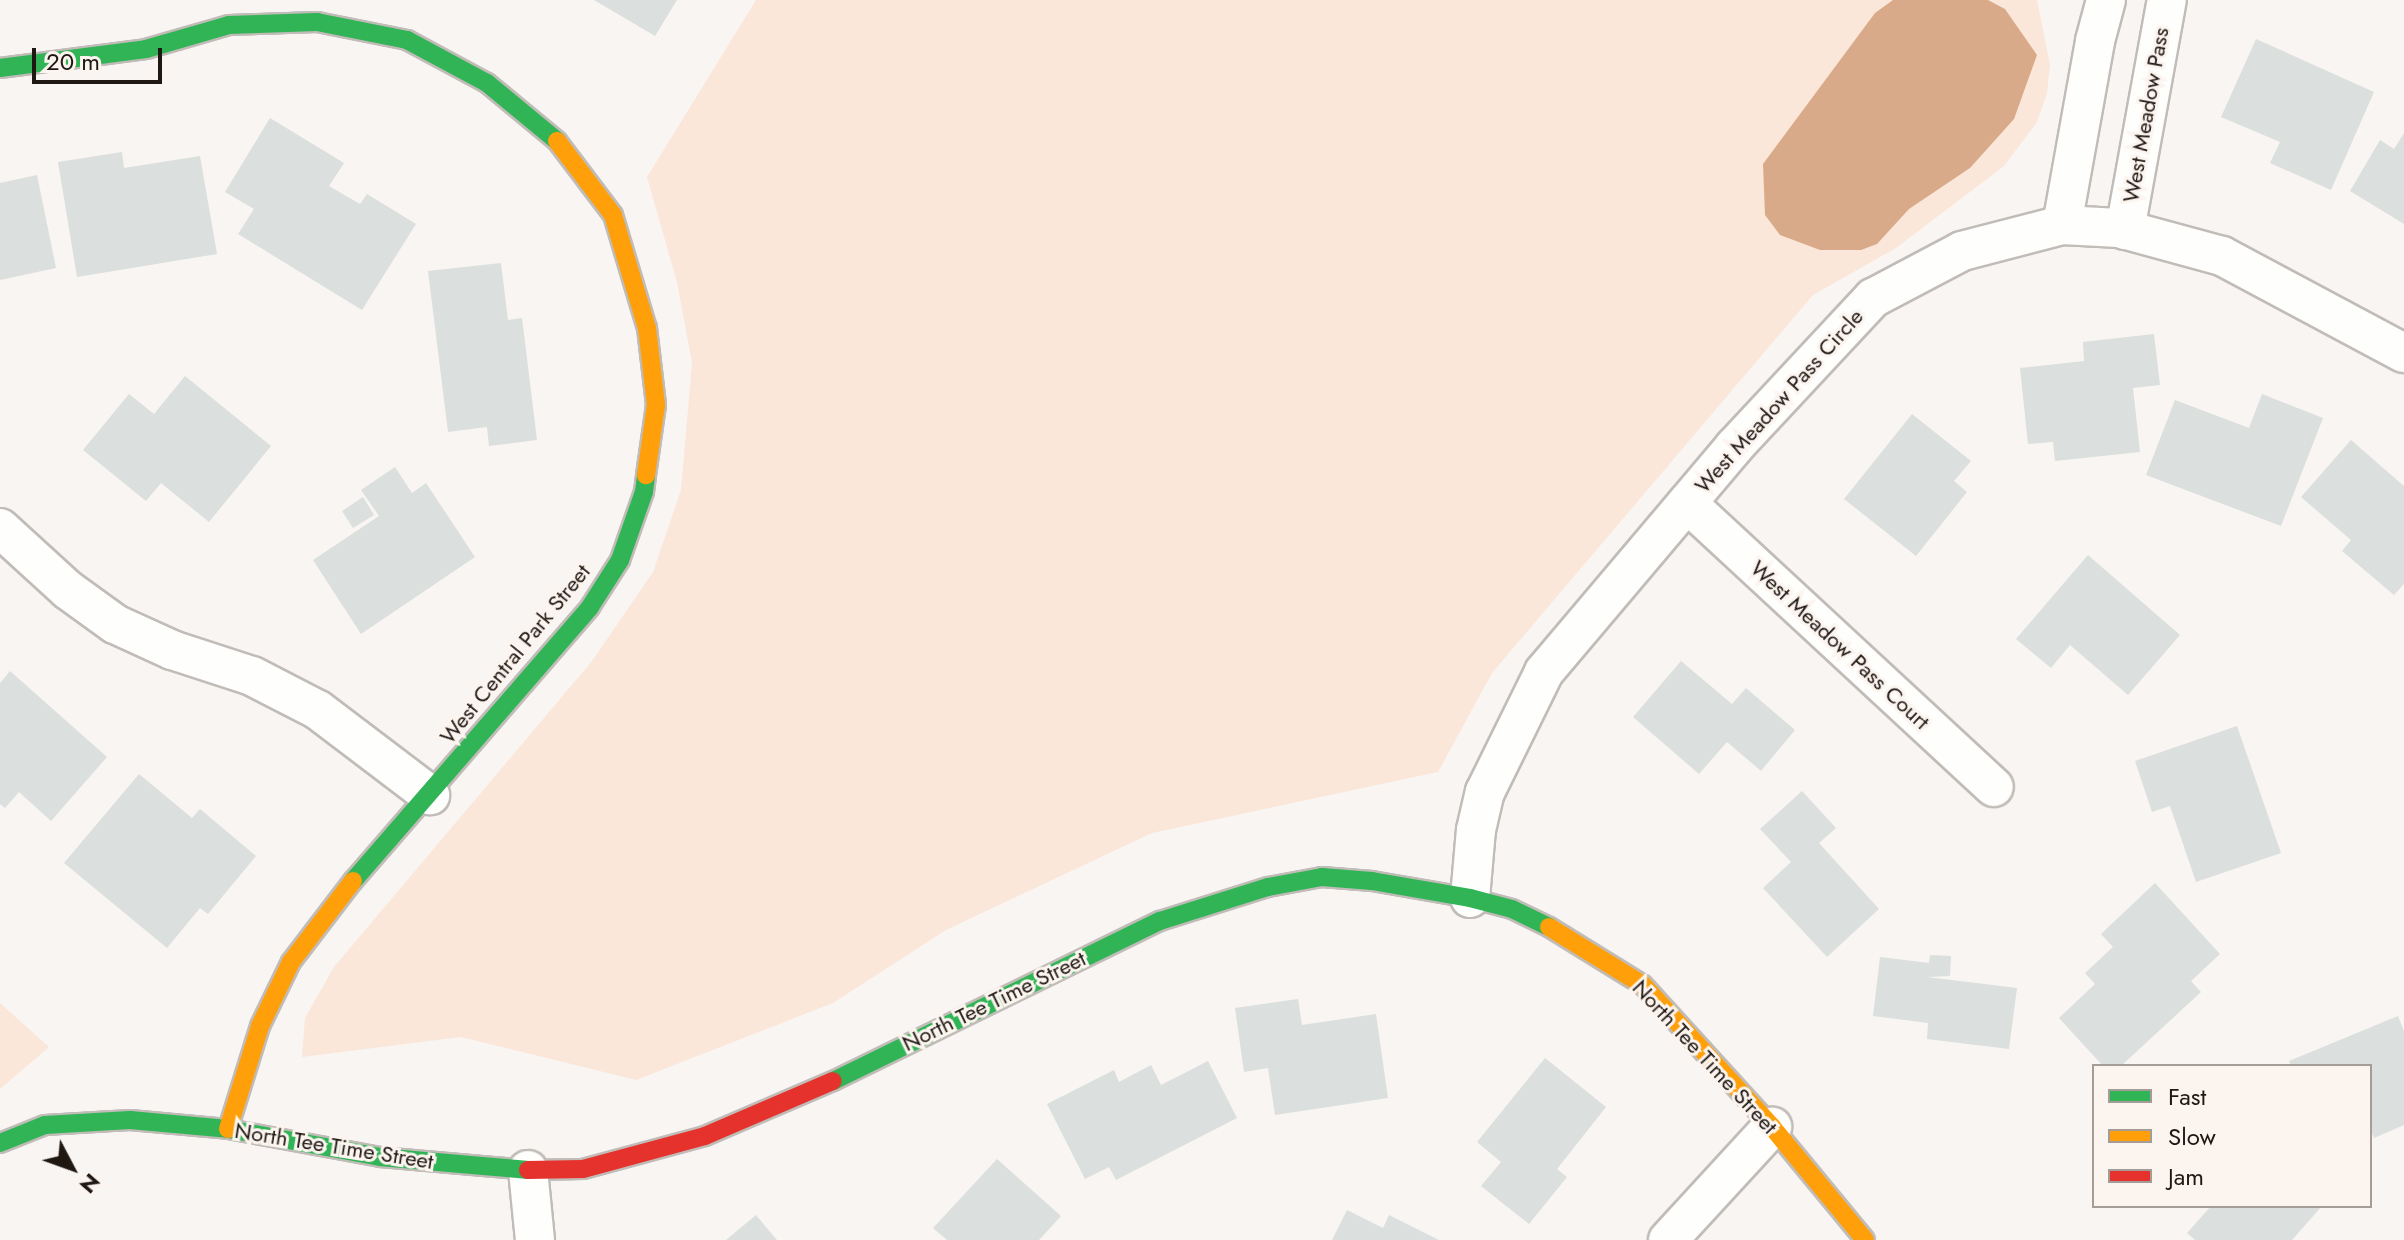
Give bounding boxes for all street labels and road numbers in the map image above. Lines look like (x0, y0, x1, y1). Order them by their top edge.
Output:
street label: West Meadow Pass (2118, 25, 2174, 205)
street label: West Meadow Pass Circle (1689, 303, 1869, 499)
street label: West Meadow Pass Court (1745, 555, 1935, 735)
street label: West Central Park Street (434, 559, 596, 749)
street label: North Tee Time Street (898, 945, 1090, 1057)
street label: North Tee Time Street (1627, 975, 1783, 1139)
street label: North Tee Time Street (233, 1117, 435, 1175)

